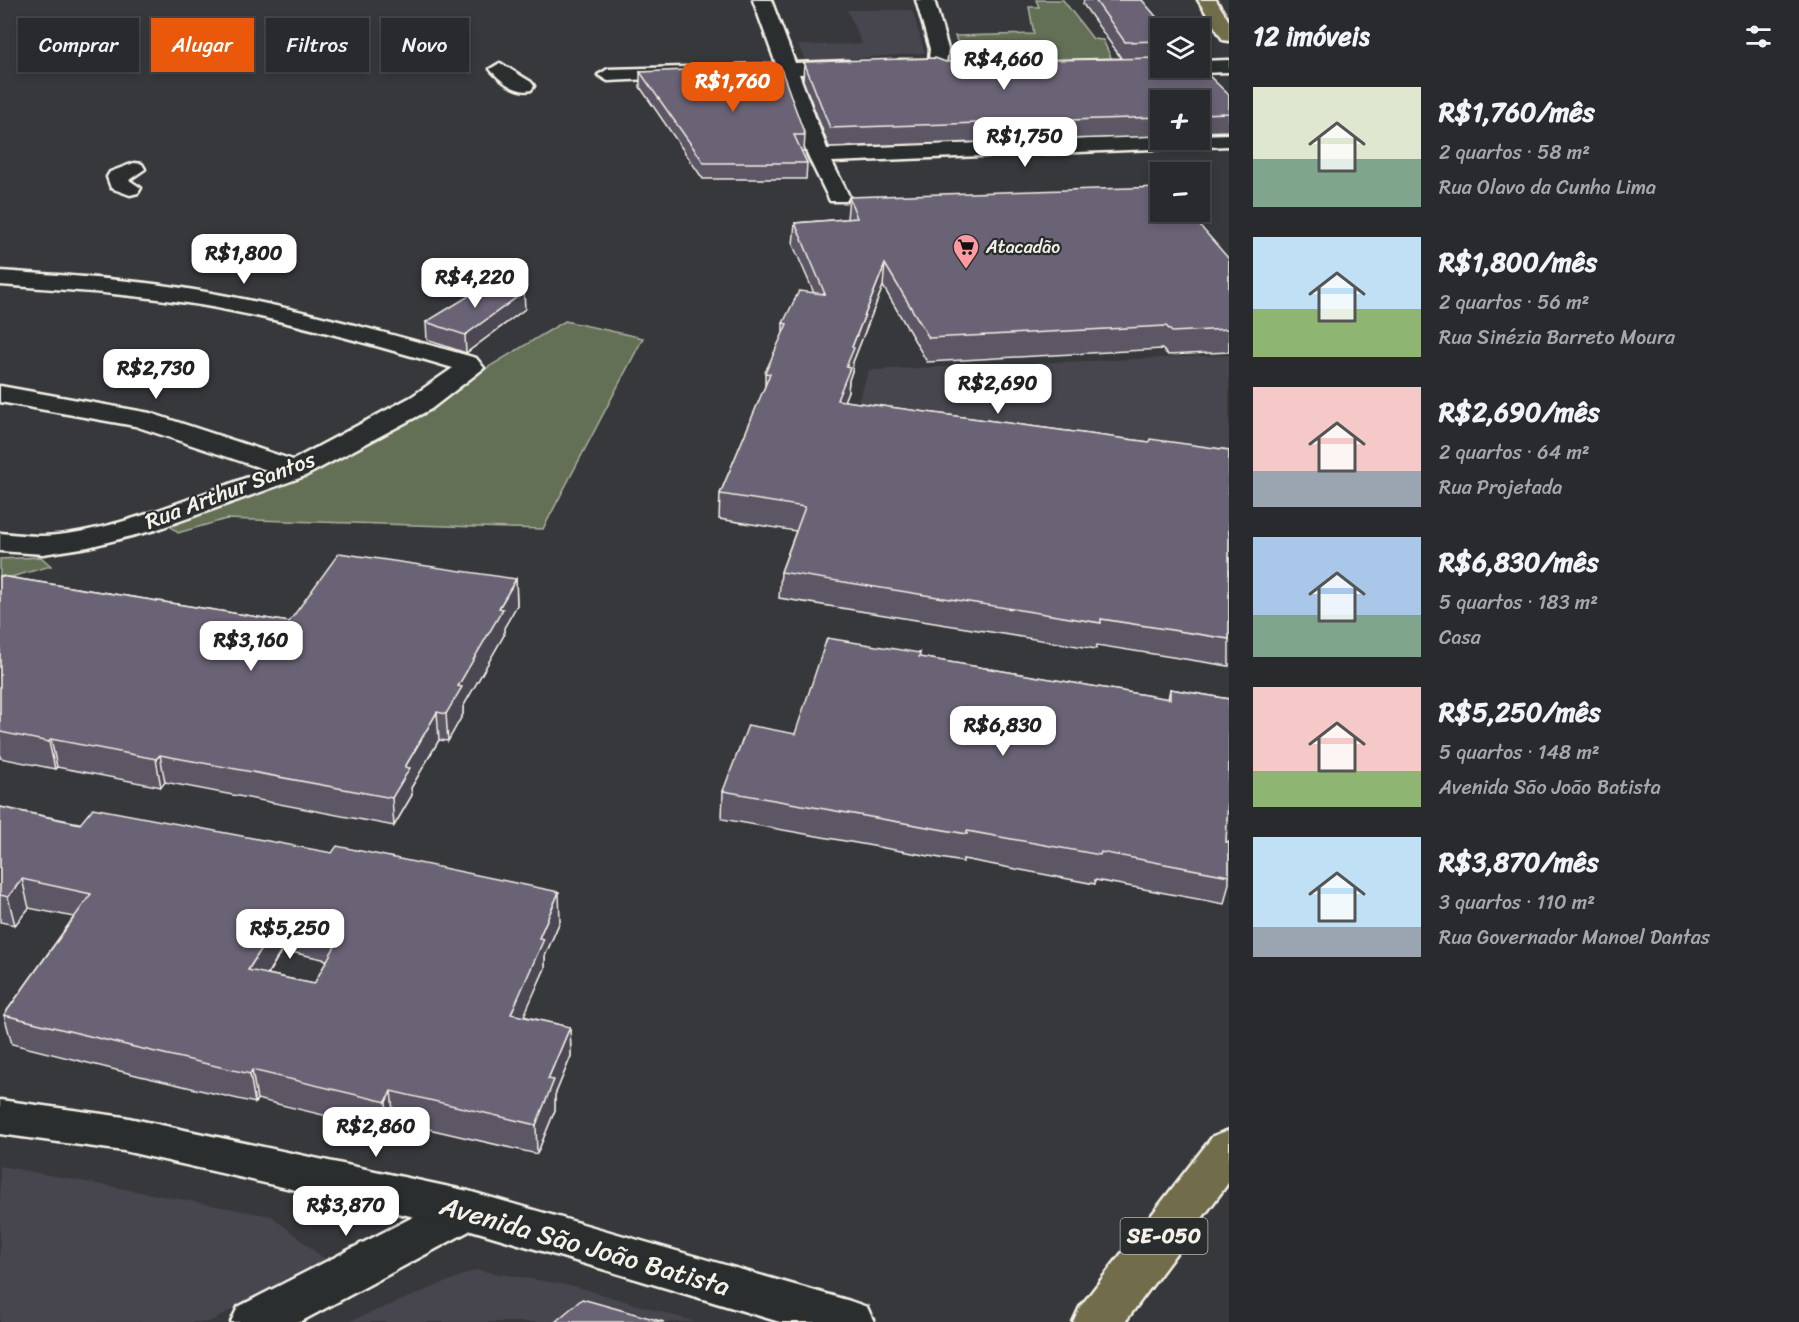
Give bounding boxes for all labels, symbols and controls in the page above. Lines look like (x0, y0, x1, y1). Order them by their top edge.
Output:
text: 12 imóveis (1253, 13, 1370, 59)
chip: Comprar (18, 18, 139, 72)
chip: Alugar (151, 18, 254, 72)
chip: Filtros (266, 18, 369, 72)
chip: Novo (381, 18, 469, 72)
map controls (1150, 18, 1210, 222)
button: layers (1150, 18, 1210, 78)
icon: filters (1742, 20, 1775, 53)
pin: R$4,660 (949, 40, 1059, 91)
text: R$4,660 (965, 42, 1043, 77)
pin: R$1,760 (678, 62, 788, 113)
text: R$1,760 (696, 64, 770, 99)
text: R$1,760/mês (1439, 89, 1595, 135)
button: + (1150, 90, 1210, 150)
icon: home (1301, 111, 1373, 183)
pin: R$1,750 (970, 117, 1080, 168)
text: R$1,750 (987, 119, 1063, 154)
text: 2 quartos · 58 m² (1439, 135, 1590, 170)
button: − (1150, 162, 1210, 222)
text: Rua Olavo da Cunha Lima (1439, 170, 1656, 205)
place label: Atacadão (985, 231, 1060, 263)
supermarket icon: Atacadão (951, 232, 981, 270)
pin: R$1,800 (189, 234, 299, 285)
text: R$1,800 (206, 236, 282, 271)
text: R$1,800/mês (1439, 239, 1597, 285)
pin: R$4,220 (420, 258, 530, 309)
text: R$4,220 (435, 260, 515, 295)
icon: home (1301, 261, 1373, 333)
text: 2 quartos · 56 m² (1439, 285, 1589, 320)
text: Rua Sinézia Barreto Moura (1439, 320, 1675, 355)
pin: R$2,730 (101, 349, 211, 400)
text: R$2,730 (117, 351, 195, 386)
pin: R$2,690 (943, 364, 1053, 415)
text: R$2,690 (959, 366, 1037, 401)
text: R$2,690/mês (1439, 389, 1600, 435)
icon: home (1301, 411, 1373, 483)
text: 2 quartos · 64 m² (1439, 435, 1590, 470)
street label: Rua Arthur Santos (139, 439, 322, 540)
text: Rua Projetada (1439, 470, 1562, 505)
text: R$6,830/mês (1439, 539, 1599, 585)
icon: home (1301, 561, 1373, 633)
text: 5 quartos · 183 m² (1439, 585, 1598, 620)
text: Casa (1439, 620, 1481, 655)
pin: R$3,160 (196, 621, 306, 672)
text: R$3,160 (214, 623, 288, 658)
text: R$5,250/mês (1439, 689, 1601, 735)
pin: R$6,830 (948, 706, 1058, 757)
text: R$6,830 (964, 708, 1042, 743)
icon: home (1301, 711, 1373, 783)
text: 5 quartos · 148 m² (1439, 735, 1600, 770)
text: Avenida São João Batista (1439, 770, 1661, 805)
text: R$3,870/mês (1439, 839, 1599, 885)
icon: home (1301, 861, 1373, 933)
text: 3 quartos · 110 m² (1439, 885, 1595, 920)
pin: R$5,250 (235, 909, 345, 960)
text: R$5,250 (250, 911, 330, 946)
text: Rua Governador Manoel Dantas (1439, 920, 1710, 955)
pin: R$2,860 (321, 1107, 431, 1158)
text: R$2,860 (337, 1109, 415, 1144)
street label: Avenida São João Batista (433, 1181, 736, 1310)
pin: R$3,870 (291, 1186, 401, 1237)
text: R$3,870 (307, 1188, 385, 1223)
road number: SE-050 (1120, 1218, 1208, 1254)

